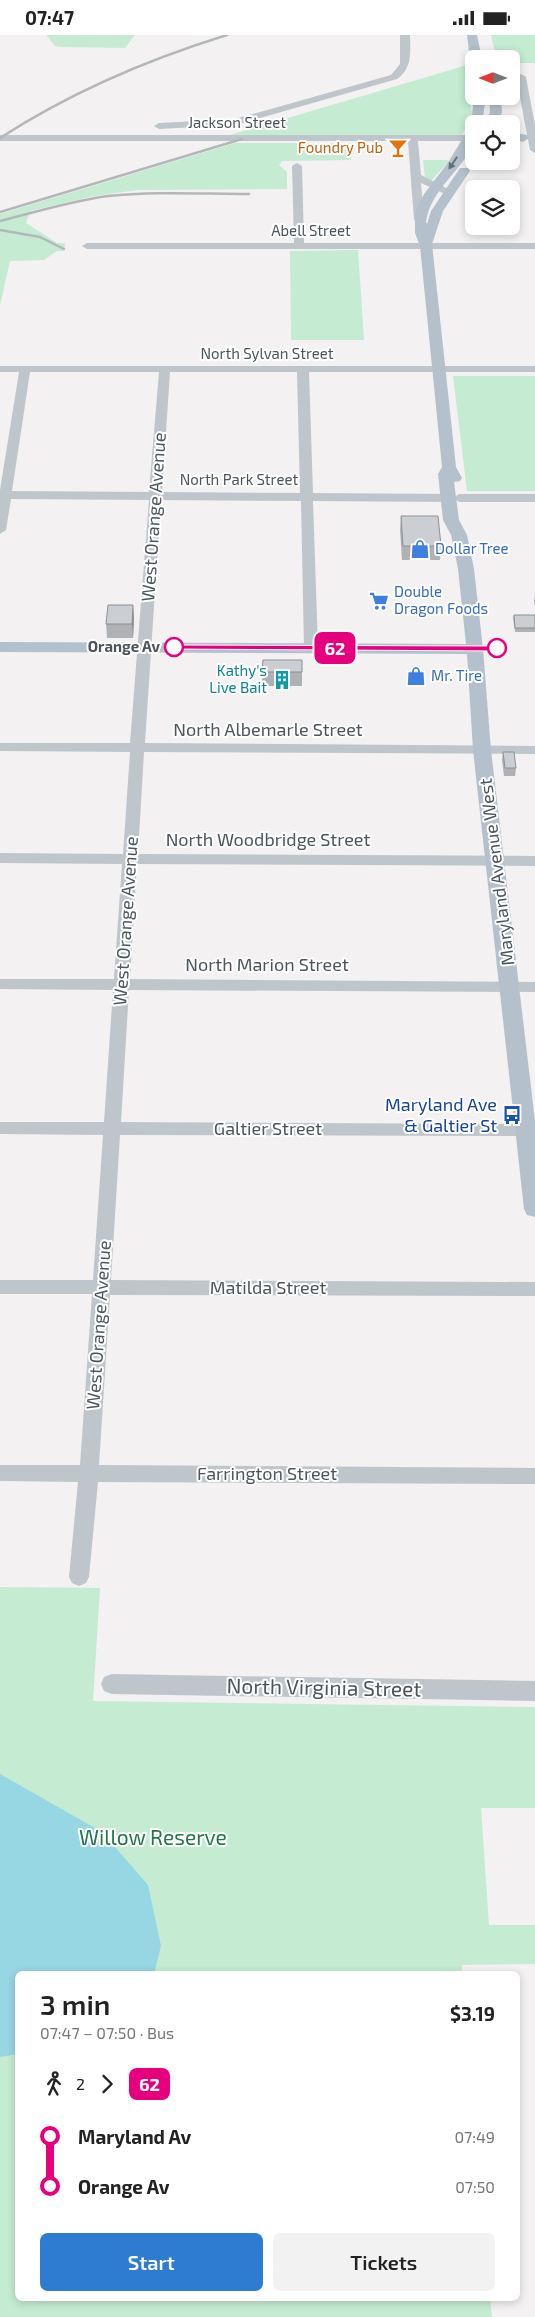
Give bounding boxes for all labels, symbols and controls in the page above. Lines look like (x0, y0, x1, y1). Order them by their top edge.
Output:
text: 07:47 (25, 6, 74, 29)
north arrow (465, 50, 520, 105)
map controls (465, 50, 520, 235)
street label: Jackson Street (188, 113, 286, 131)
button: locate (465, 115, 520, 170)
bar icon: Foundry Pub (387, 137, 409, 159)
place label: Foundry Pub (298, 138, 383, 156)
one-way arrow (448, 156, 458, 170)
button: layers (465, 180, 520, 235)
street label: Abell Street (271, 221, 351, 239)
street label: North Sylvan Street (200, 344, 334, 362)
street label: West Orange Avenue (136, 432, 170, 602)
street label: North Park Street (180, 470, 298, 488)
shop icon: Dollar Tree (409, 538, 431, 560)
place label: Dollar Tree (435, 539, 509, 557)
place label: Double Dragon Foods (394, 582, 488, 617)
supermarket icon: Double Dragon Foods (368, 590, 390, 612)
line badge: 62 (312, 632, 358, 664)
place label: Orange Av (88, 637, 161, 655)
marker: Orange Av (164, 637, 184, 657)
text: 62 (324, 637, 346, 659)
unlabelled marker (487, 638, 507, 658)
place label: Kathy's Live Bait (209, 661, 267, 696)
shop icon: Mr. Tire (405, 665, 427, 687)
place label: Mr. Tire (431, 666, 482, 684)
building icon: Kathy's Live Bait (271, 669, 293, 691)
street label: North Albemarle Street (173, 718, 363, 740)
street label: Maryland Avenue West (474, 777, 518, 967)
street label: North Woodbridge Street (166, 828, 370, 850)
street label: West Orange Avenue (108, 836, 142, 1006)
street label: North Marion Street (185, 953, 349, 975)
place label: Maryland Ave & Galtier St (385, 1093, 497, 1136)
bus stop icon: Maryland Ave & Galtier St (501, 1104, 523, 1126)
street label: Galtier Street (214, 1117, 322, 1139)
street label: West Orange Avenue (81, 1240, 115, 1410)
street label: Matilda Street (210, 1276, 326, 1298)
street label: Farrington Street (197, 1462, 337, 1484)
street label: North Virginia Street (226, 1672, 422, 1701)
park label: Willow Reserve (79, 1824, 227, 1849)
text: 3 min (40, 1987, 110, 2021)
text: $3.19 (450, 2002, 495, 2025)
text: 07:47 – 07:50 · Bus (40, 2023, 174, 2042)
icon: walk (40, 2070, 68, 2098)
icon: forward (93, 2070, 121, 2098)
text: 62 (139, 2073, 160, 2095)
text: 2 (76, 2074, 85, 2093)
text: Maryland Av (78, 2125, 191, 2148)
text: 07:49 (454, 2127, 495, 2146)
text: Orange Av (78, 2175, 169, 2198)
text: 07:50 (455, 2177, 495, 2196)
button: Start (40, 2233, 263, 2291)
button: Tickets (273, 2233, 495, 2291)

